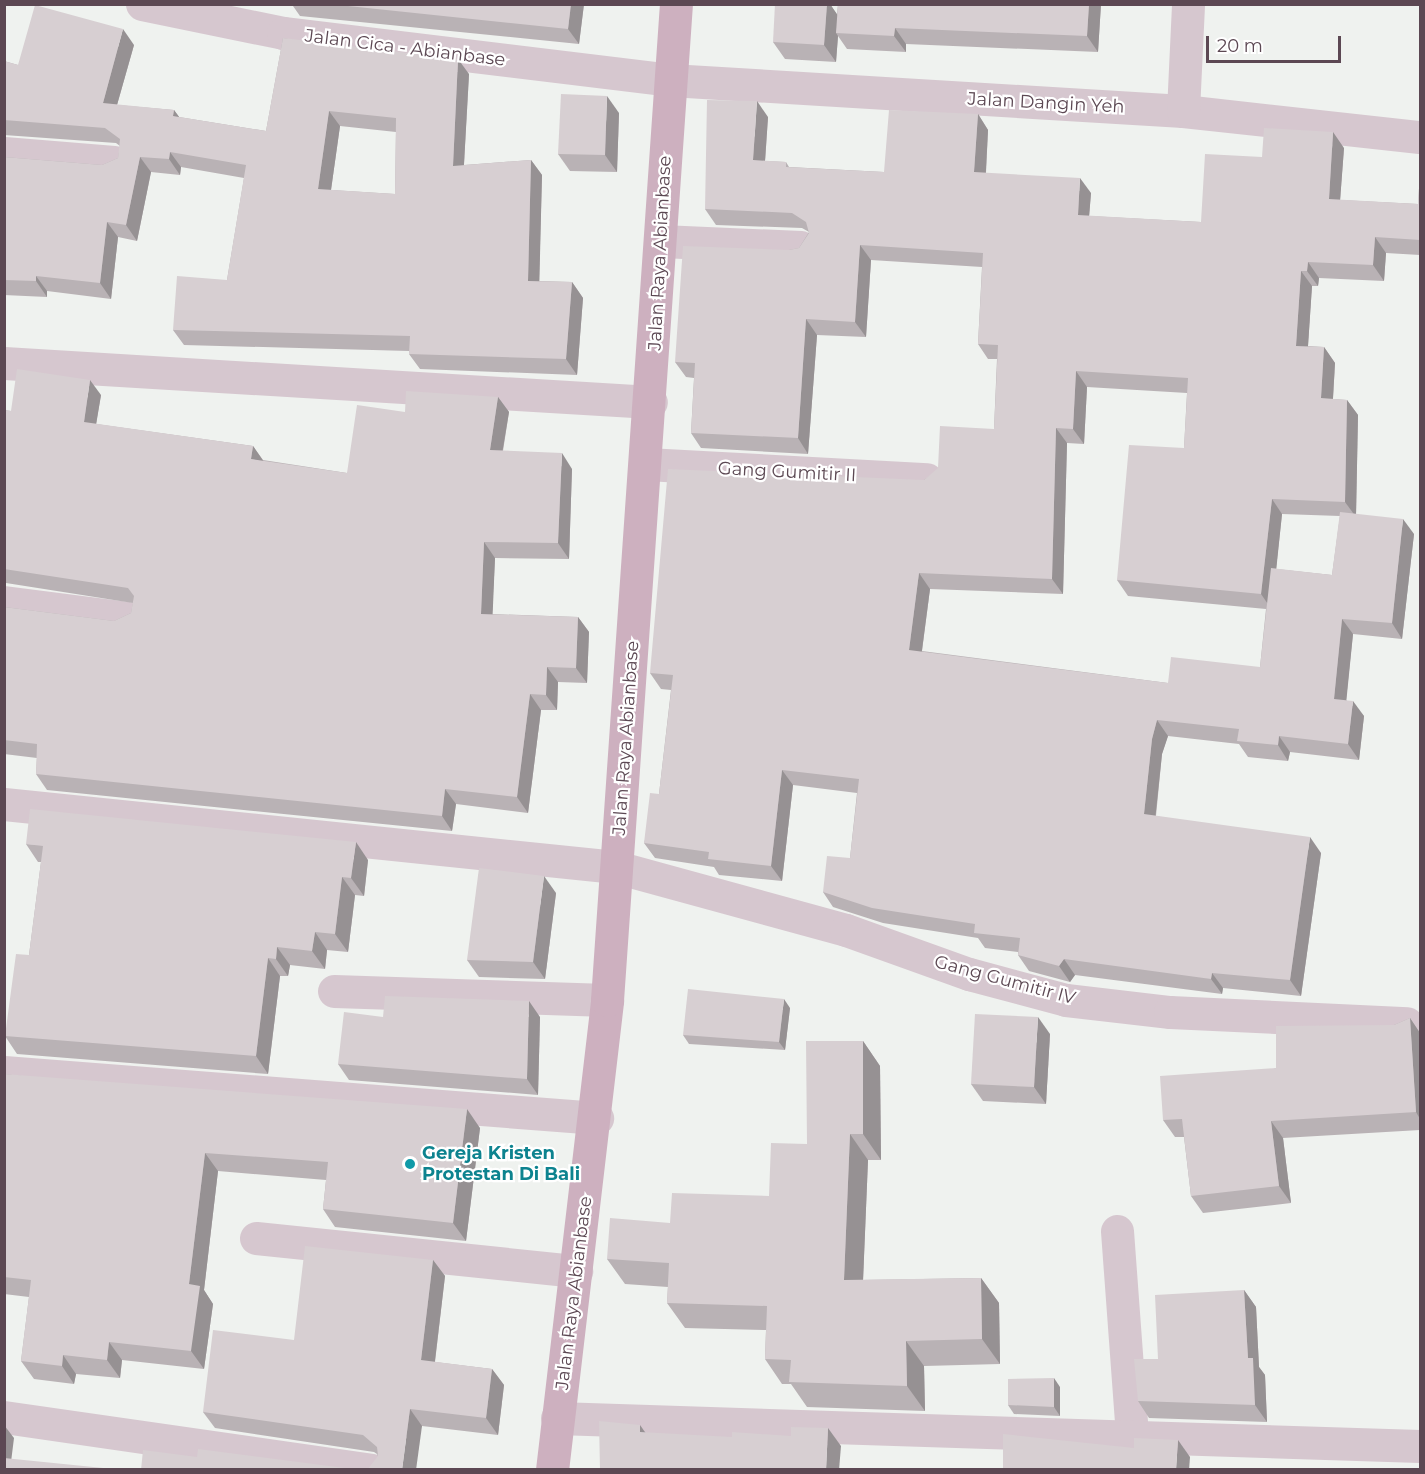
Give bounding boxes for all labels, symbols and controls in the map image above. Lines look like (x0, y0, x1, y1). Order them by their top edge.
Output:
scale bar (1209, 24, 1344, 62)
street label: Jalan Cica - Abianbase (304, 25, 506, 71)
text: 20 m (1217, 35, 1263, 57)
street label: Jalan Dangin Yeh (967, 88, 1125, 118)
street label: Jalan Raya Abianbase (644, 155, 676, 351)
street label: Gang Gumitir II (717, 458, 857, 486)
street label: Jalan Raya Abianbase (608, 640, 644, 836)
street label: Gang Gumitir IV (932, 951, 1078, 1009)
place label: Gereja Kristen Protestan Di Bali (422, 1143, 580, 1186)
marker: Gereja Kristen Protestan Di Bali (403, 1157, 417, 1171)
street label: Jalan Raya Abianbase (551, 1195, 597, 1391)

